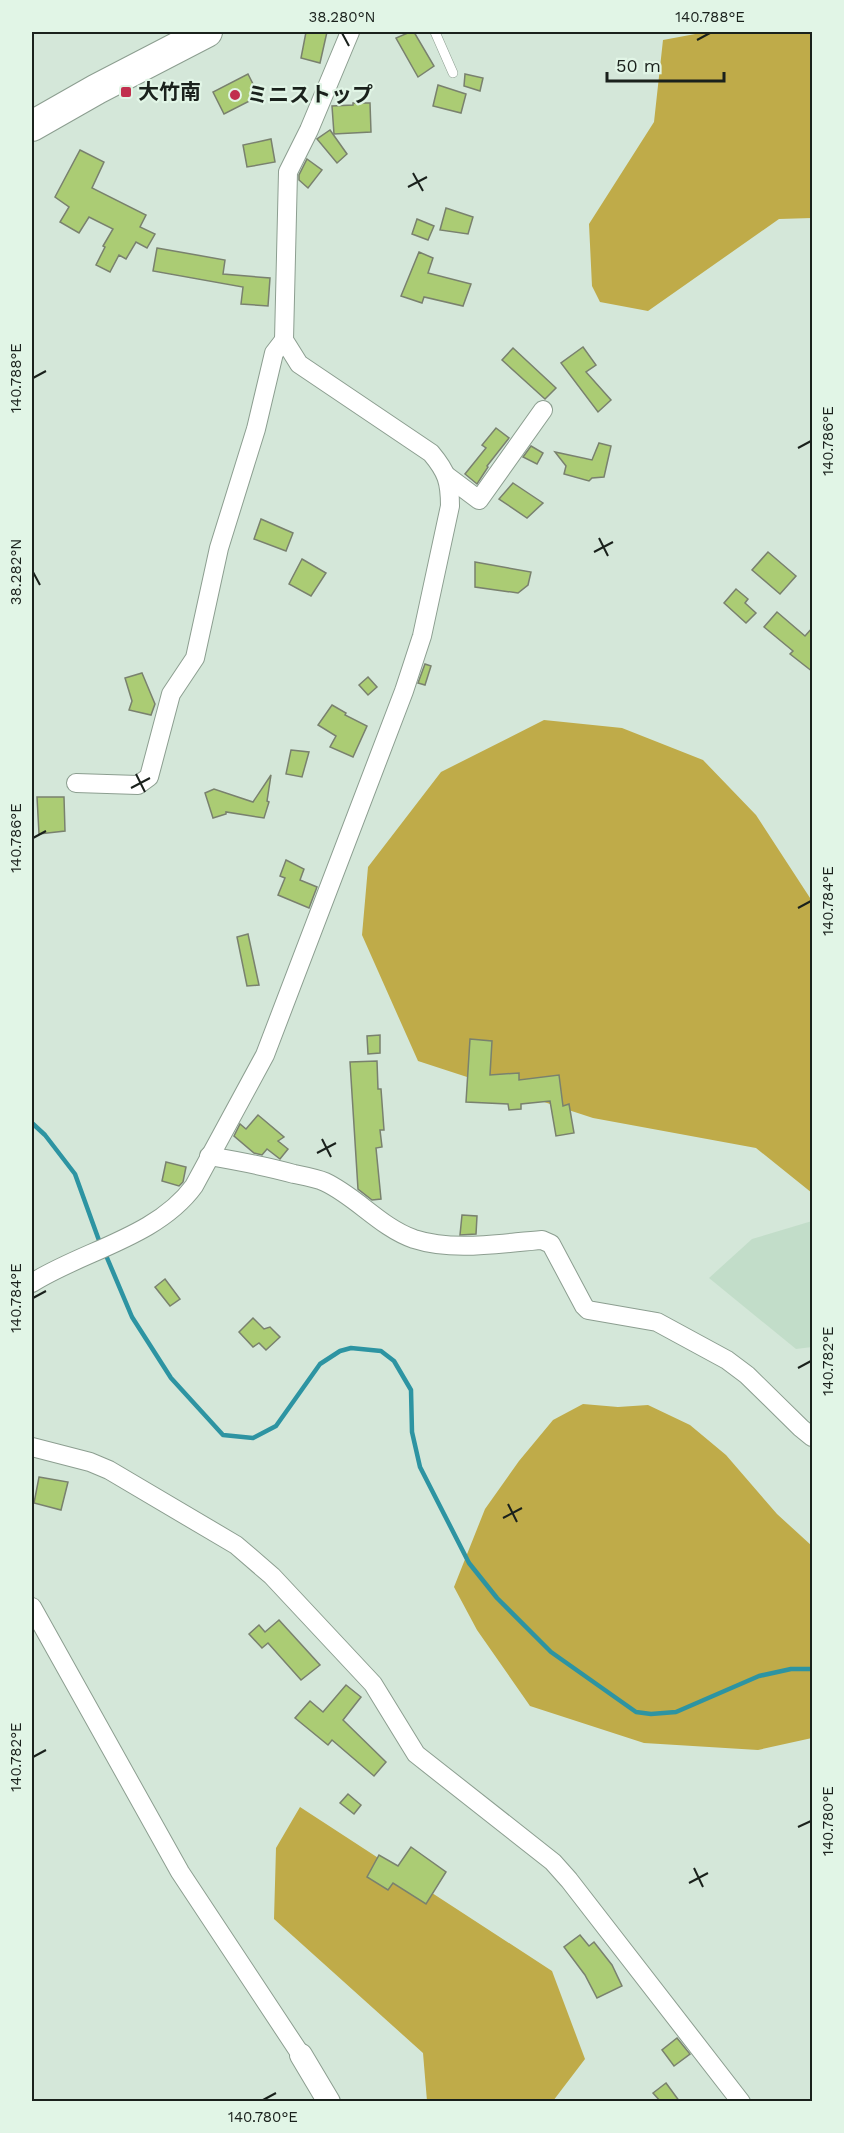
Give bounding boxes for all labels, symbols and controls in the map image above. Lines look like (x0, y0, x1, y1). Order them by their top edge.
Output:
text: 38.280°N (308, 8, 376, 26)
text: 140.788°E (675, 8, 745, 26)
scale bar (607, 45, 724, 83)
text: 50 m (616, 55, 661, 76)
place label: 大竹南 (138, 79, 201, 104)
place label: ミニストップ (247, 82, 373, 107)
marker: 大竹南 (119, 85, 133, 99)
marker: ミニストップ (228, 88, 242, 102)
text: 140.788°E (7, 343, 25, 413)
text: 140.786°E (819, 406, 837, 476)
text: 38.282°N (7, 539, 25, 605)
text: 140.786°E (7, 803, 25, 873)
text: 140.784°E (819, 866, 837, 936)
text: 140.784°E (7, 1263, 25, 1333)
text: 140.782°E (819, 1326, 837, 1396)
text: 140.782°E (7, 1722, 25, 1792)
text: 140.780°E (819, 1786, 837, 1856)
text: 140.780°E (228, 2108, 298, 2126)

